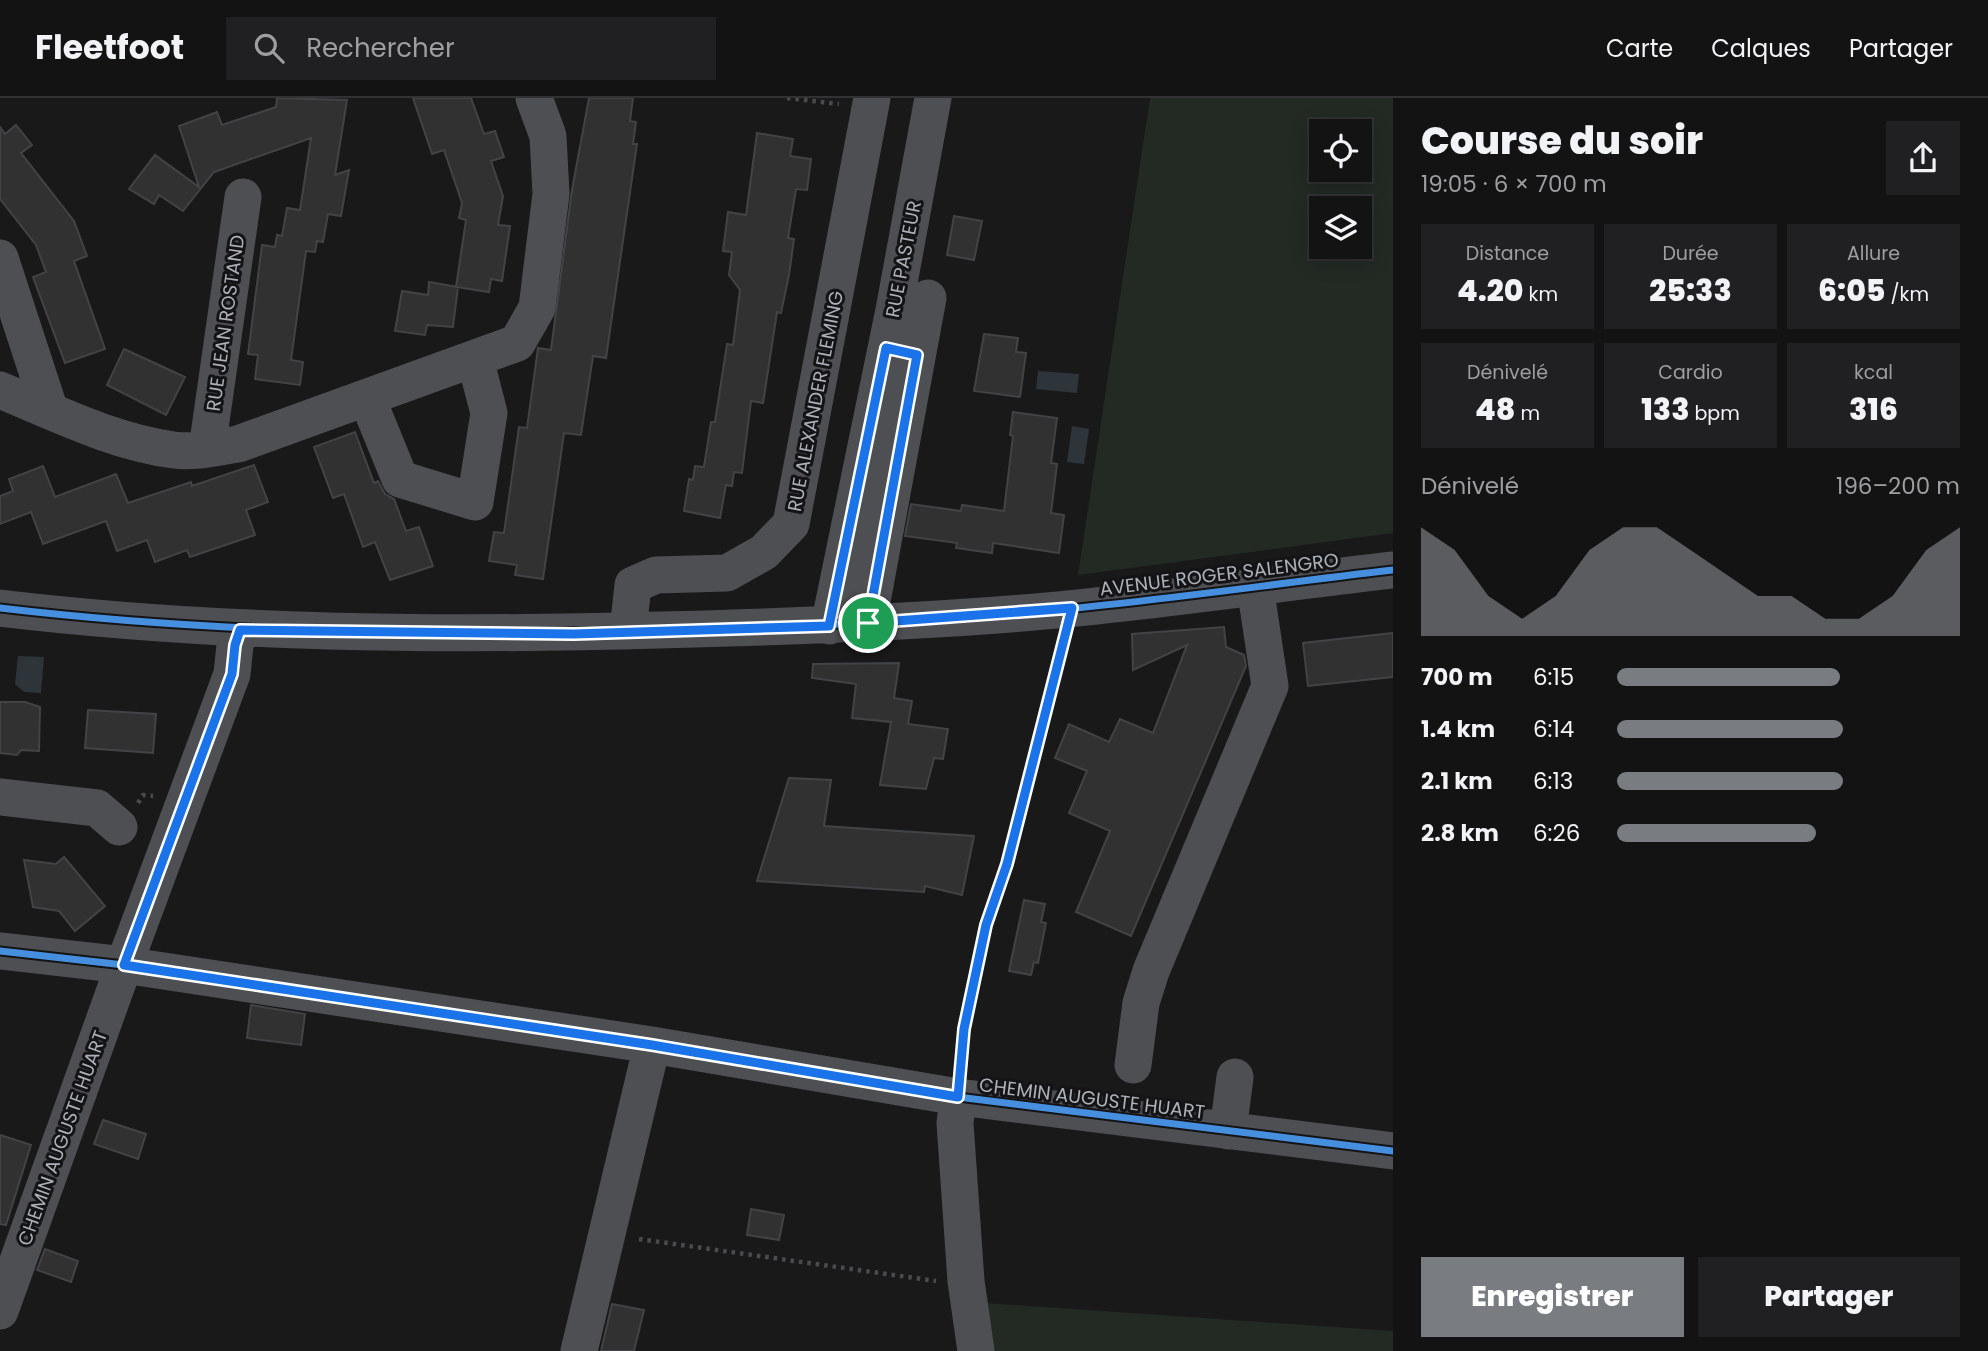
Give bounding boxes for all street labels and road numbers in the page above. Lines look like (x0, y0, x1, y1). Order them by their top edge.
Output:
street label: RUE PASTEUR (879, 198, 928, 320)
street label: RUE JEAN ROSTAND (200, 233, 251, 413)
street label: RUE ALEXANDER FLEMING (781, 288, 850, 514)
street label: AVENUE ROGER SALENGRO (1098, 546, 1340, 603)
street label: CHEMIN AUGUSTE HUART (11, 1027, 114, 1250)
street label: CHEMIN AUGUSTE HUART (978, 1071, 1206, 1126)

